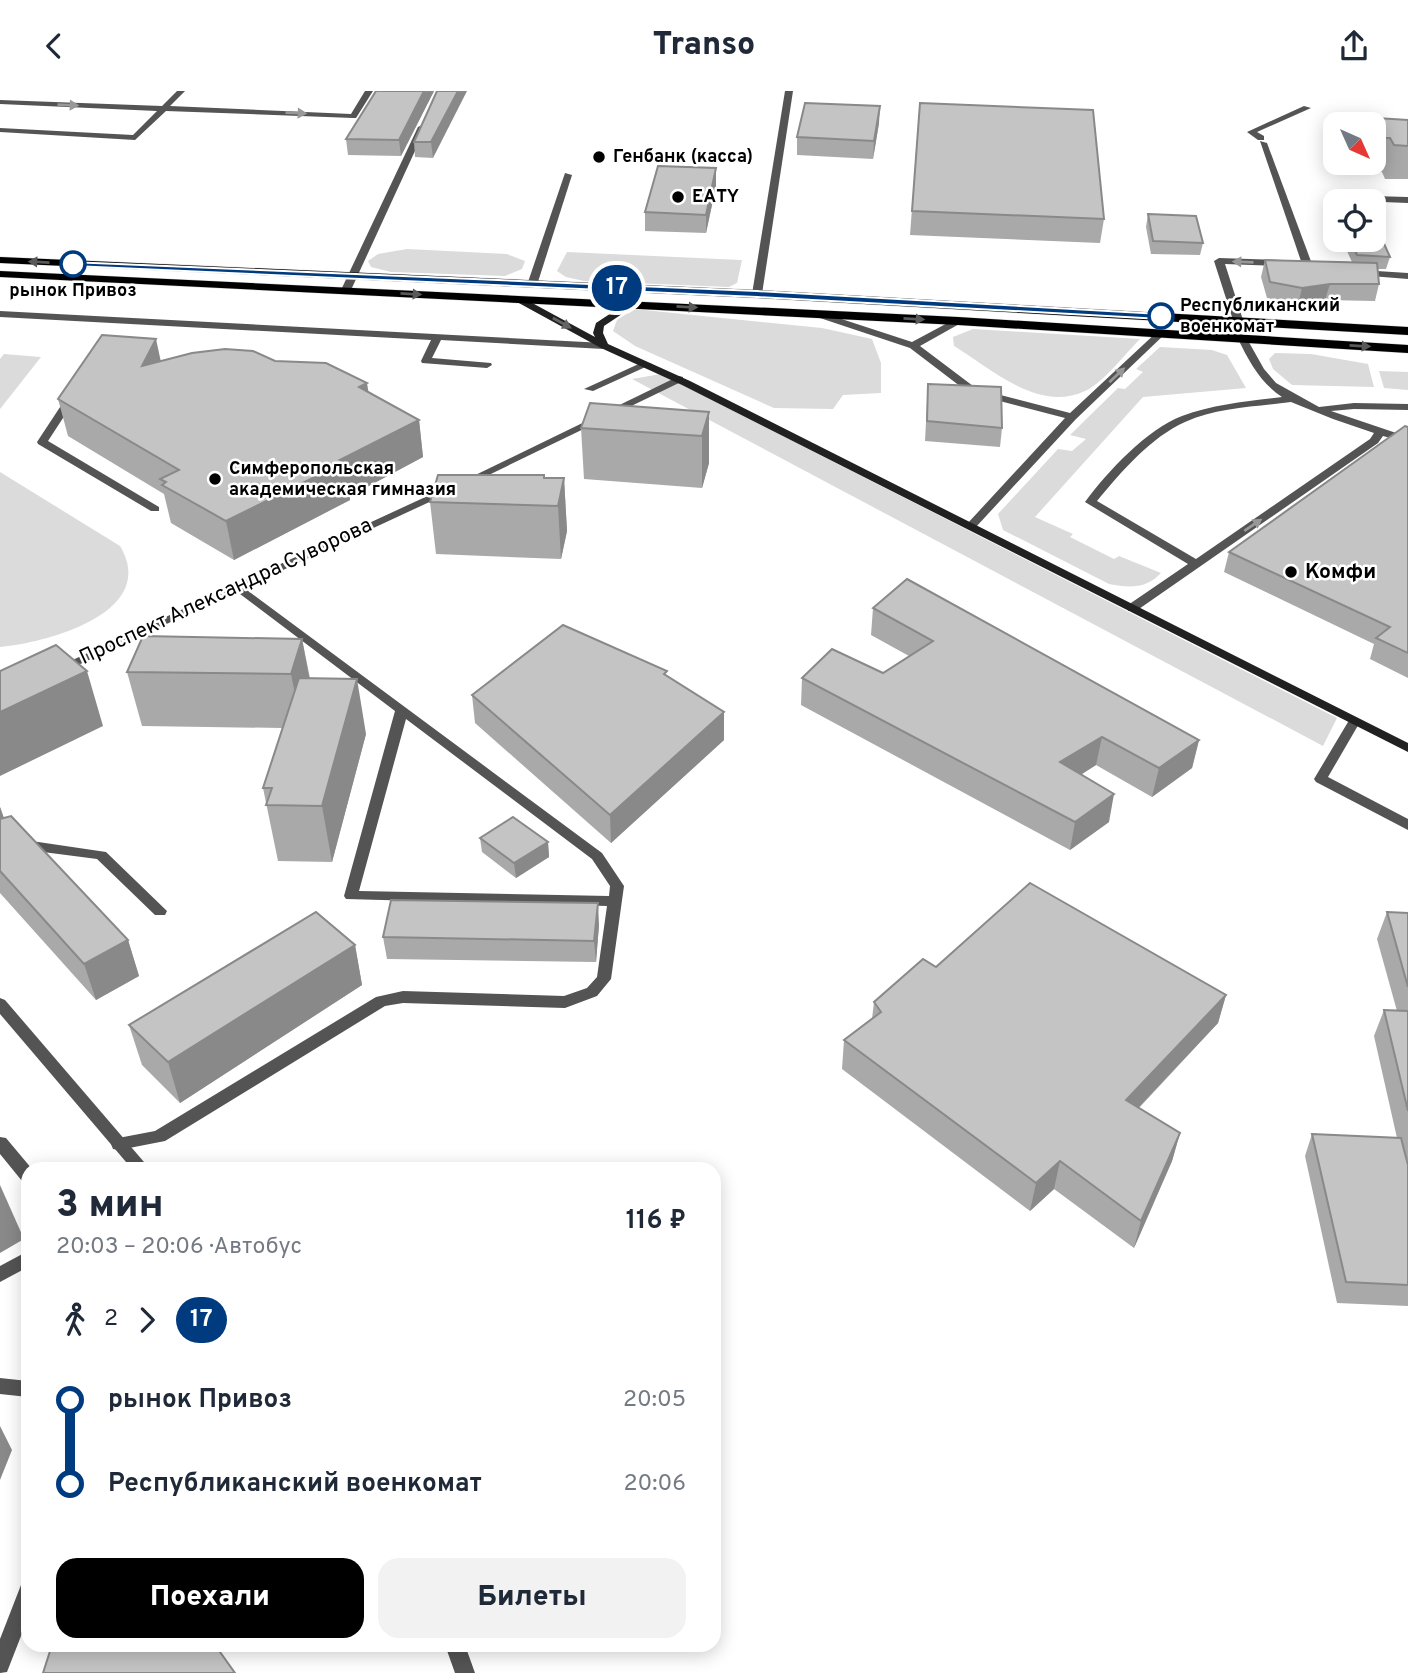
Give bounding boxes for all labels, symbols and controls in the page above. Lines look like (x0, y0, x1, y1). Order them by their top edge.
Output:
text: Transo (653, 26, 755, 66)
icon: back (35, 27, 73, 65)
icon: share (1335, 27, 1373, 65)
one-way arrow (57, 99, 79, 110)
one-way arrow (285, 108, 307, 119)
north arrow (1323, 112, 1386, 175)
map controls (1323, 112, 1386, 252)
place label: Генбанк (касса) (613, 146, 753, 169)
marker: Генбанк (касса) (591, 149, 607, 165)
place label: EАTY (692, 186, 739, 209)
marker: EАTY (670, 189, 686, 205)
button: locate (1323, 189, 1386, 252)
marker: рынок Привоз (60, 251, 86, 277)
one-way arrow (28, 256, 50, 267)
one-way arrow (1232, 256, 1254, 268)
line badge: 17 (586, 265, 648, 311)
text: 17 (606, 273, 628, 303)
place label: рынок Привоз (9, 280, 137, 303)
one-way arrow (400, 289, 422, 300)
place label: Республиканский военкомат (1180, 295, 1340, 339)
one-way arrow (676, 302, 698, 313)
marker: Республиканский военкомат (1148, 303, 1174, 329)
one-way arrow (903, 313, 925, 324)
one-way arrow (552, 317, 572, 329)
one-way arrow (1349, 341, 1371, 352)
one-way arrow (1108, 367, 1125, 383)
place label: Симферопольская академическая гимназия (229, 458, 456, 502)
marker: Симферопольская академическая гимназия (207, 471, 223, 487)
street label: Проспект Александра Суворова (75, 512, 377, 672)
one-way arrow (1244, 518, 1262, 532)
place label: Комфи (1305, 559, 1376, 586)
marker: Комфи (1283, 564, 1299, 580)
text: 3 мин (56, 1182, 164, 1231)
text: 116 ₽ (626, 1205, 686, 1238)
text: 20:03 – 20:06 · Автобус (56, 1233, 302, 1262)
icon: walk (56, 1301, 94, 1339)
icon: forward (128, 1301, 166, 1339)
text: 2 (104, 1305, 118, 1334)
text: 17 (190, 1305, 213, 1335)
text: рынок Привоз (108, 1384, 292, 1417)
text: 20:05 (623, 1386, 686, 1415)
text: Республиканский военкомат (108, 1468, 482, 1501)
text: 20:06 (623, 1470, 686, 1499)
button: Поехали (56, 1558, 364, 1638)
button: Билеты (378, 1558, 686, 1638)

